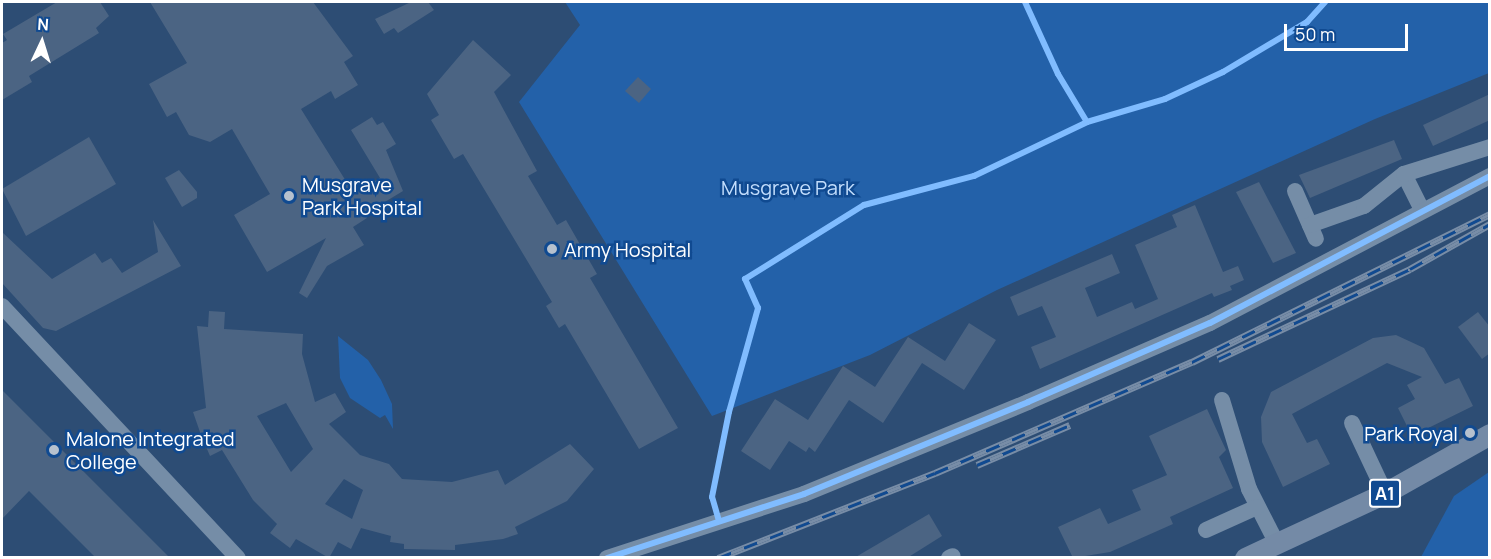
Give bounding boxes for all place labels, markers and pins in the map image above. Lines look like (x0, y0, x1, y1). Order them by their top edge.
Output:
place label: Musgrave Park Hospital (302, 172, 422, 219)
marker: Musgrave Park Hospital (280, 187, 298, 205)
place label: Army Hospital (564, 237, 691, 261)
marker: Army Hospital (545, 242, 559, 256)
place label: Park Royal (1364, 421, 1458, 445)
place label: Malone Integrated College (66, 426, 235, 473)
marker: Park Royal (1463, 426, 1477, 440)
marker: Malone Integrated College (47, 443, 61, 457)

